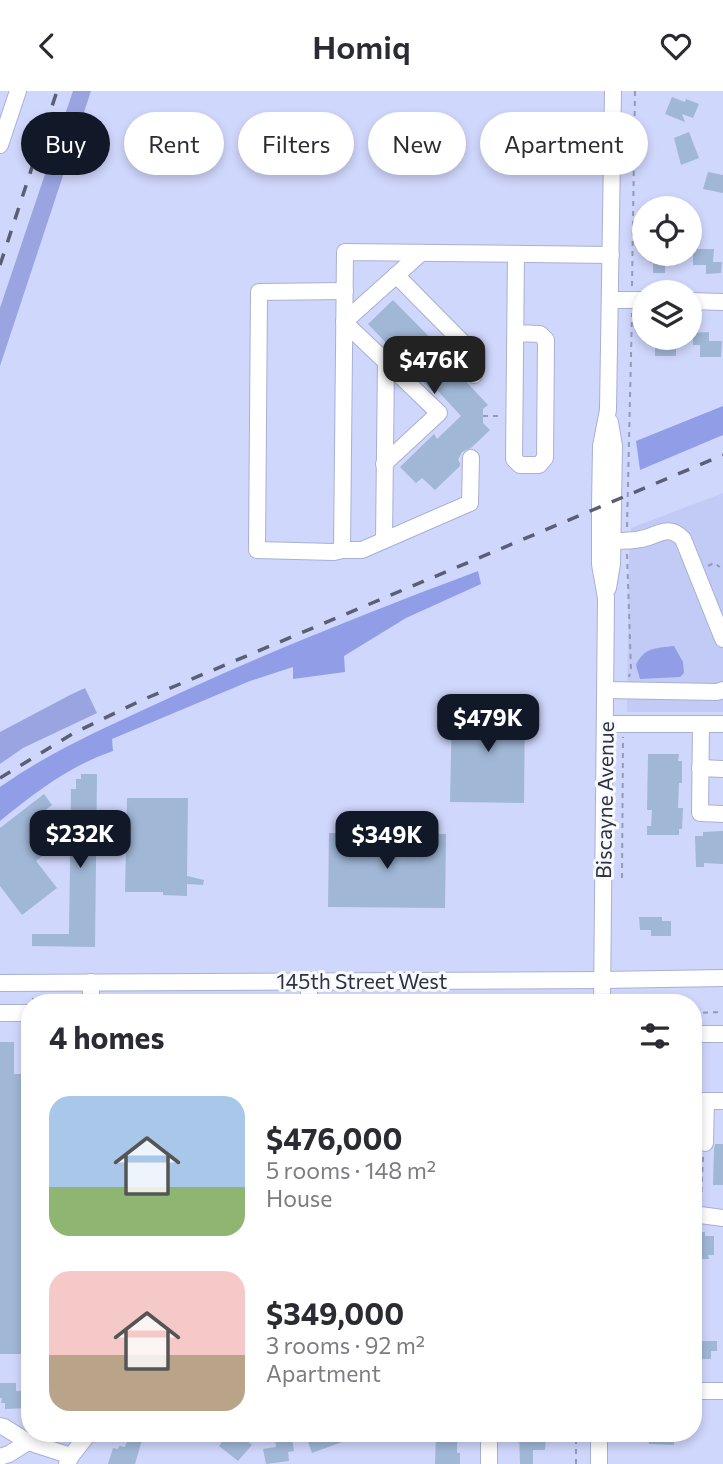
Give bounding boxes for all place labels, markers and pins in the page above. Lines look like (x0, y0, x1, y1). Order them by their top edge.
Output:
pin: $476K (385, 337, 483, 396)
pin: $479K (439, 695, 537, 754)
pin: $232K (31, 811, 129, 870)
pin: $349K (338, 811, 436, 871)

